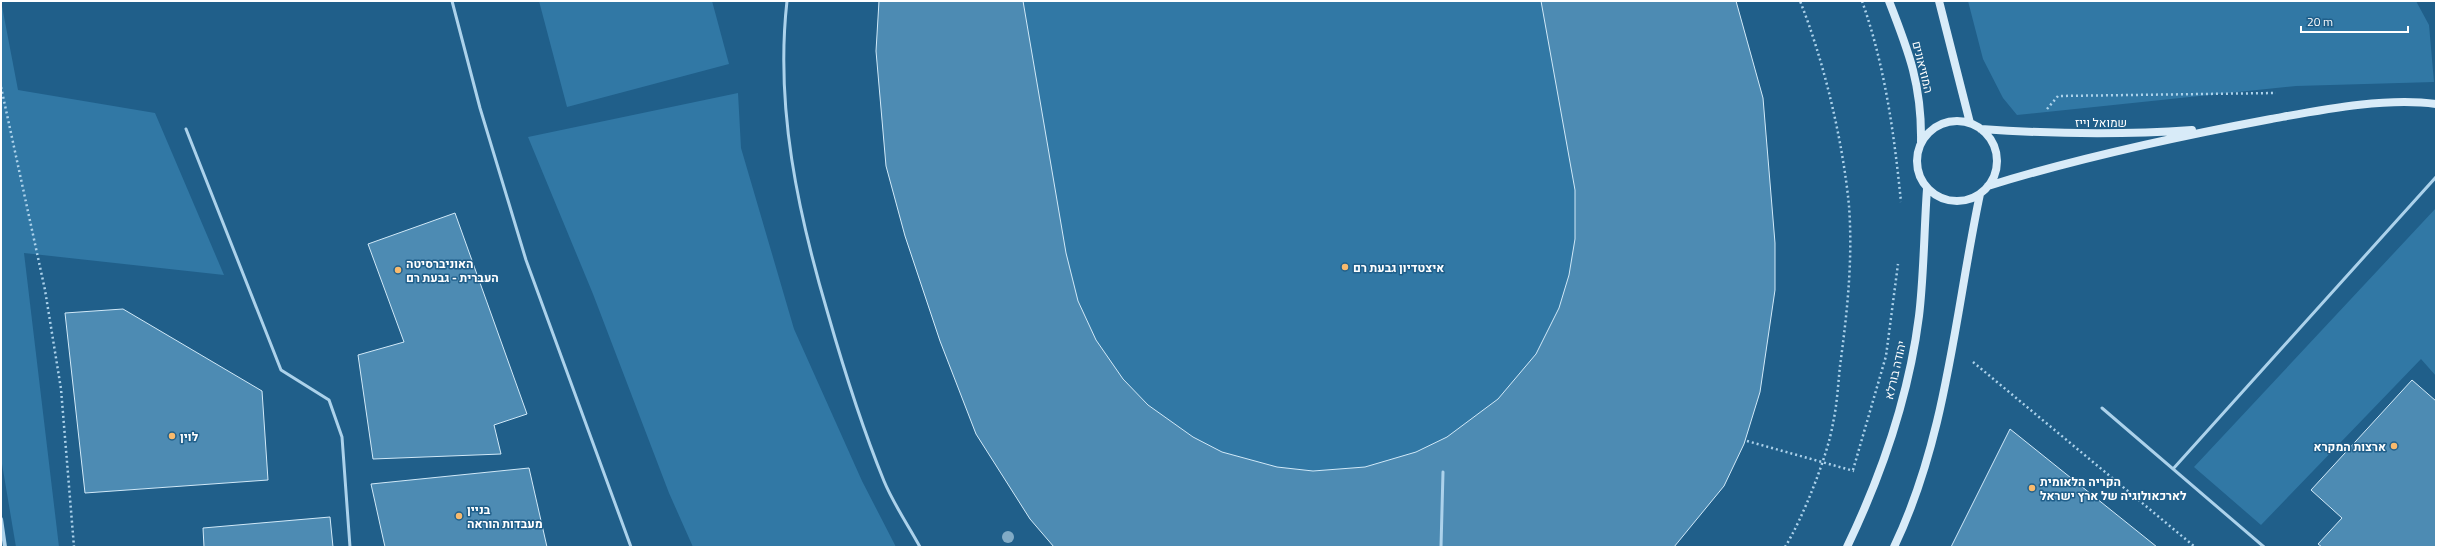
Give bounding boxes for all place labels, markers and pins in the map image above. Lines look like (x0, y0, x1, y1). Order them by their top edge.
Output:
place label: האוניברסיטה העברית - גבעת רם (406, 254, 499, 287)
place label: איצטדיון גבעת רם (1353, 258, 1444, 277)
marker: איצטדיון גבעת רם (1340, 262, 1350, 272)
marker: האוניברסיטה העברית - גבעת רם (393, 265, 403, 275)
place label: לוין (180, 427, 199, 446)
marker: לוין (167, 431, 177, 441)
place label: ארצות המקרא (2314, 437, 2386, 456)
marker: ארצות המקרא (2389, 441, 2399, 451)
place label: הקריה הלאומית לארכאולוגיה של ארץ ישראל (2040, 472, 2187, 505)
marker: הקריה הלאומית לארכאולוגיה של ארץ ישראל (2027, 483, 2037, 493)
place label: בניין מעבדות הוראה (467, 500, 543, 533)
marker: בניין מעבדות הוראה (454, 511, 464, 521)

